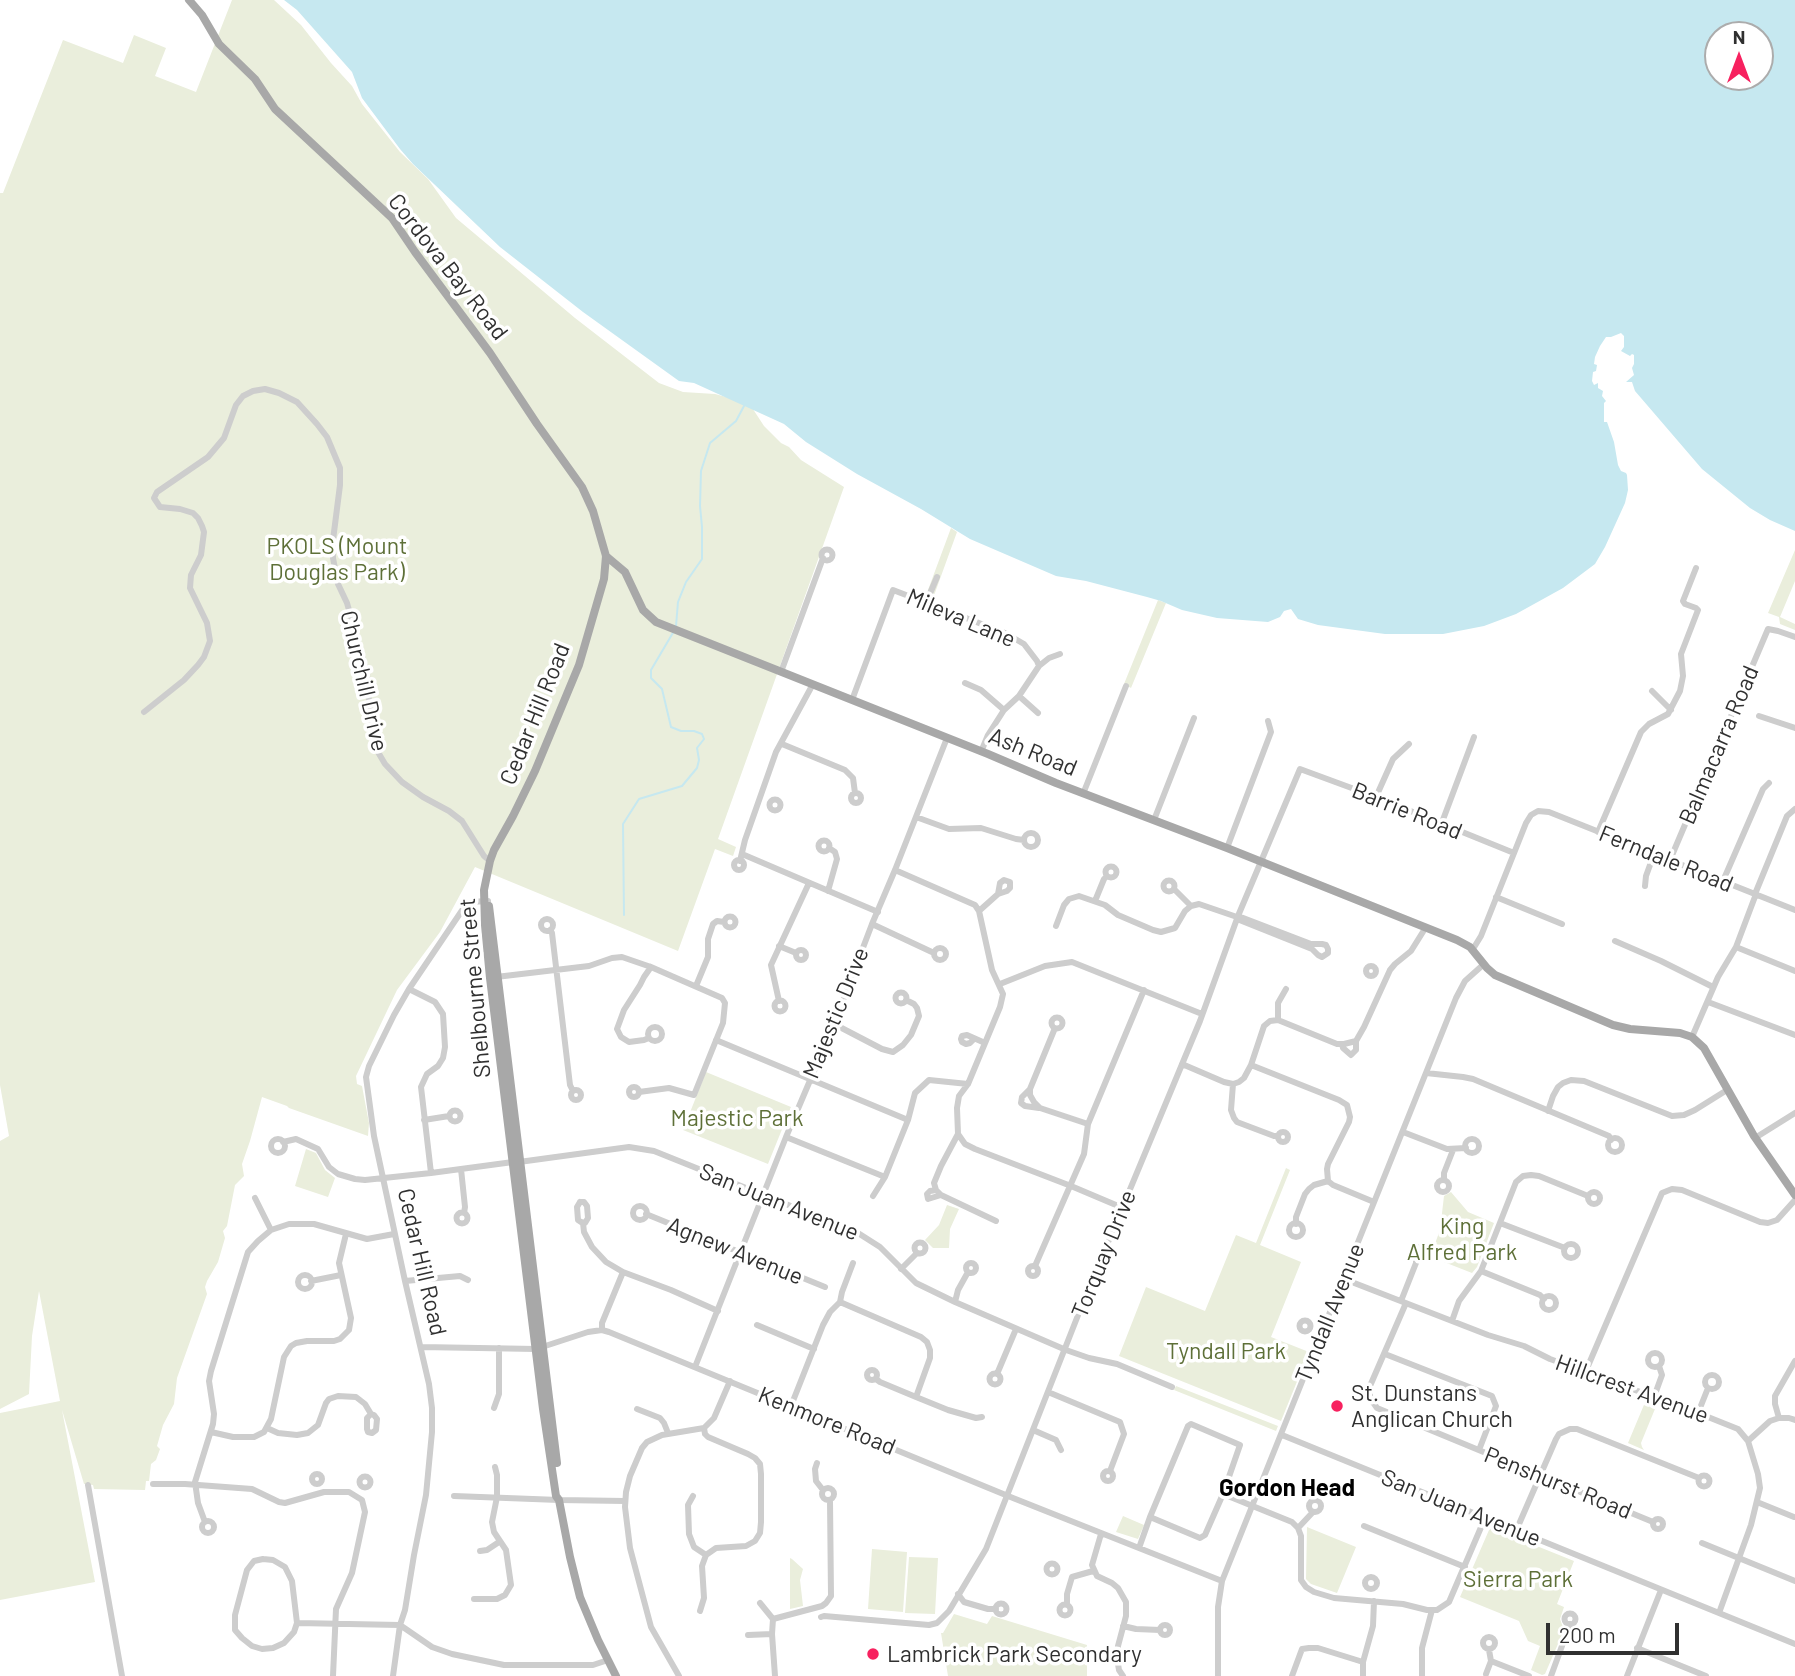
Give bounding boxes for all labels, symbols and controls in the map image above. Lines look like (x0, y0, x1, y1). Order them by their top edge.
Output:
north arrow (1704, 21, 1774, 91)
text: N (1733, 25, 1745, 48)
street label: Cordova Bay Road (382, 188, 514, 346)
park label: PKOLS (Mount Douglas Park) (267, 532, 407, 586)
street label: Mileva Lane (902, 583, 1020, 653)
street label: Churchill Drive (334, 608, 394, 754)
street label: Cedar Hill Road (494, 639, 576, 789)
street label: Balmacarra Road (1673, 661, 1765, 829)
street label: Ash Road (985, 722, 1081, 782)
street label: Barrie Road (1348, 776, 1466, 846)
street label: Ferndale Road (1595, 820, 1737, 898)
street label: Shelbourne Street (453, 897, 497, 1079)
street label: Majestic Drive (797, 943, 875, 1083)
park label: Majestic Park (671, 1104, 803, 1132)
street label: San Juan Avenue (695, 1157, 863, 1247)
street label: Cedar Hill Road (392, 1186, 452, 1338)
street label: Torquay Drive (1066, 1186, 1142, 1322)
street label: Agnew Avenue (663, 1211, 807, 1291)
park label: King Alfred Park (1407, 1212, 1517, 1266)
street label: Tyndall Avenue (1290, 1239, 1370, 1387)
park label: Tyndall Park (1166, 1337, 1286, 1365)
street label: Hillcrest Avenue (1552, 1349, 1712, 1429)
place label: St. Dunstans Anglican Church (1351, 1379, 1513, 1433)
street label: Kenmore Road (754, 1381, 900, 1461)
marker: St. Dunstans Anglican Church (1329, 1398, 1345, 1414)
street label: Penshurst Road (1480, 1441, 1636, 1525)
street label: San Juan Avenue (1377, 1463, 1545, 1553)
district label: Gordon Head (1219, 1474, 1355, 1502)
park label: Sierra Park (1463, 1565, 1573, 1593)
scale bar (1550, 1610, 1683, 1654)
text: 200 m (1559, 1622, 1616, 1647)
place label: Lambrick Park Secondary (887, 1640, 1142, 1668)
marker: Lambrick Park Secondary (865, 1646, 881, 1662)

